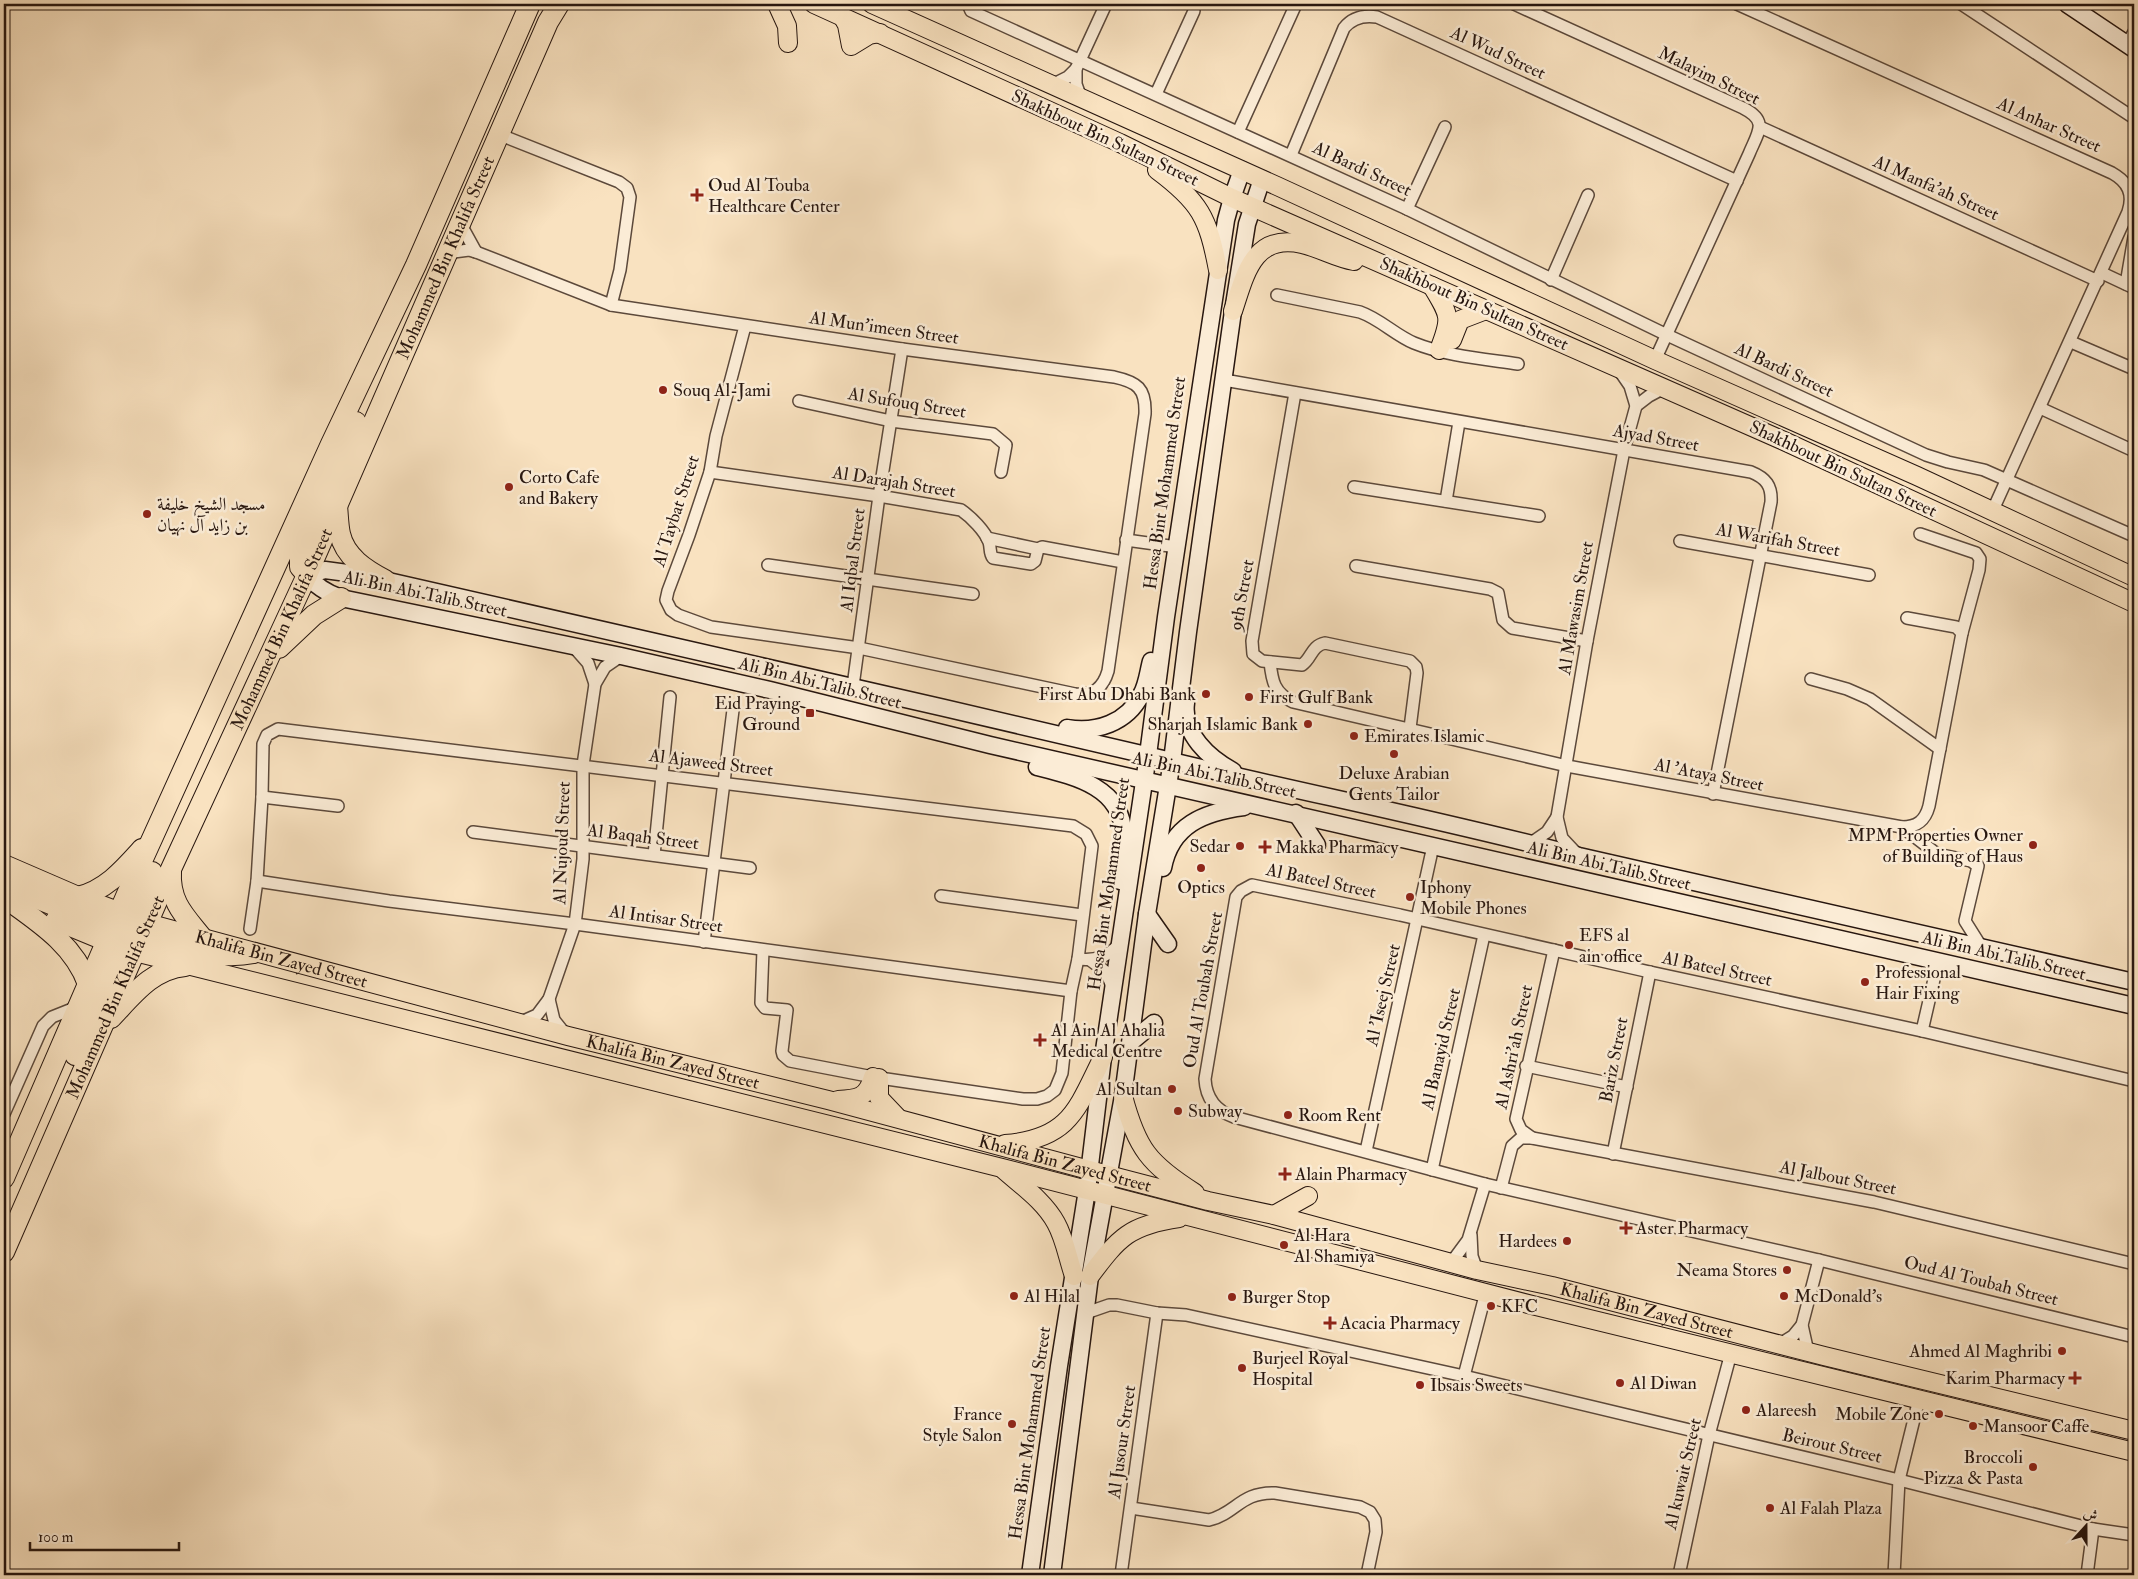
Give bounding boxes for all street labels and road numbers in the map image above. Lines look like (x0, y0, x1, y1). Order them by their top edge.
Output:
street label: Al Wud Street (1446, 21, 1549, 85)
street label: Malayim Street (1654, 41, 1764, 111)
street label: Shakhbout Bin Sultan Street (1008, 84, 1203, 192)
street label: Al Anhar Street (1993, 91, 2105, 158)
street label: Al Bardi Street (1308, 136, 1415, 202)
street label: Al Manfa'ah Street (1869, 150, 2003, 226)
street label: Mohammed Bin Khalifa Street (391, 152, 500, 363)
street label: Shakhbout Bin Sultan Street (1376, 252, 1572, 356)
street label: Al Mun'imeen Street (807, 306, 960, 350)
street label: Al Bardi Street (1730, 337, 1837, 403)
street label: Hessa Bint Mohammed Street (1139, 375, 1191, 591)
street label: Al Sufouq Street (845, 382, 968, 424)
street label: Shakhbout Bin Sultan Street (1746, 415, 1941, 523)
street label: Ajyad Street (1610, 419, 1701, 457)
street label: Al Taybat Street (647, 452, 705, 570)
street label: Al Darajah Street (830, 461, 957, 503)
street label: Al Iqbal Street (835, 507, 871, 614)
street label: Al Warifah Street (1713, 518, 1842, 562)
street label: Mohammed Bin Khalifa Street (225, 524, 338, 734)
street label: Al Mawasim Street (1553, 539, 1599, 677)
street label: 9th Street (1224, 558, 1260, 634)
street label: Ali Bin Abi Talib Street (340, 565, 509, 623)
street label: Ali Bin Abi Talib Street (735, 651, 904, 714)
street label: Al Ajaweed Street (647, 744, 774, 782)
street label: Ali Bin Abi Talib Street (1129, 746, 1298, 804)
street label: Al 'Ataya Street (1651, 753, 1766, 797)
street label: Hessa Bint Mohammed Street (1083, 776, 1135, 992)
street label: Al Nujoud Street (548, 781, 576, 906)
street label: Al Baqah Street (585, 819, 700, 855)
street label: Ali Bin Abi Talib Street (1524, 836, 1693, 896)
street label: Al Bateel Street (1263, 858, 1378, 904)
street label: Mohammed Bin Khalifa Street (61, 892, 170, 1102)
street label: Al Intisar Street (607, 900, 724, 938)
street label: Oud Al Toubah Street (1178, 910, 1228, 1070)
street label: Khalifa Bin Zayed Street (192, 925, 370, 993)
street label: Ali Bin Abi Talib Street (1919, 926, 2088, 986)
street label: Al 'Iseej Street (1360, 941, 1406, 1049)
street label: Al Bateel Street (1659, 946, 1774, 992)
street label: Al Ashri'ah Street (1489, 983, 1538, 1112)
street label: Al Banayid Street (1416, 986, 1466, 1113)
street label: Bariz Street (1594, 1015, 1634, 1105)
street label: Khalifa Bin Zayed Street (584, 1029, 762, 1094)
street label: Khalifa Bin Zayed Street (976, 1129, 1154, 1197)
street label: Al Jalbout Street (1777, 1155, 1898, 1201)
street label: Oud Al Toubah Street (1901, 1251, 2061, 1311)
street label: Khalifa Bin Zayed Street (1558, 1277, 1736, 1344)
street label: Hessa Bint Mohammed Street (1004, 1325, 1056, 1541)
street label: Al Jusour Street (1103, 1384, 1141, 1501)
street label: Al kuwait Street (1659, 1416, 1707, 1533)
street label: Beirout Street (1780, 1423, 1884, 1469)

